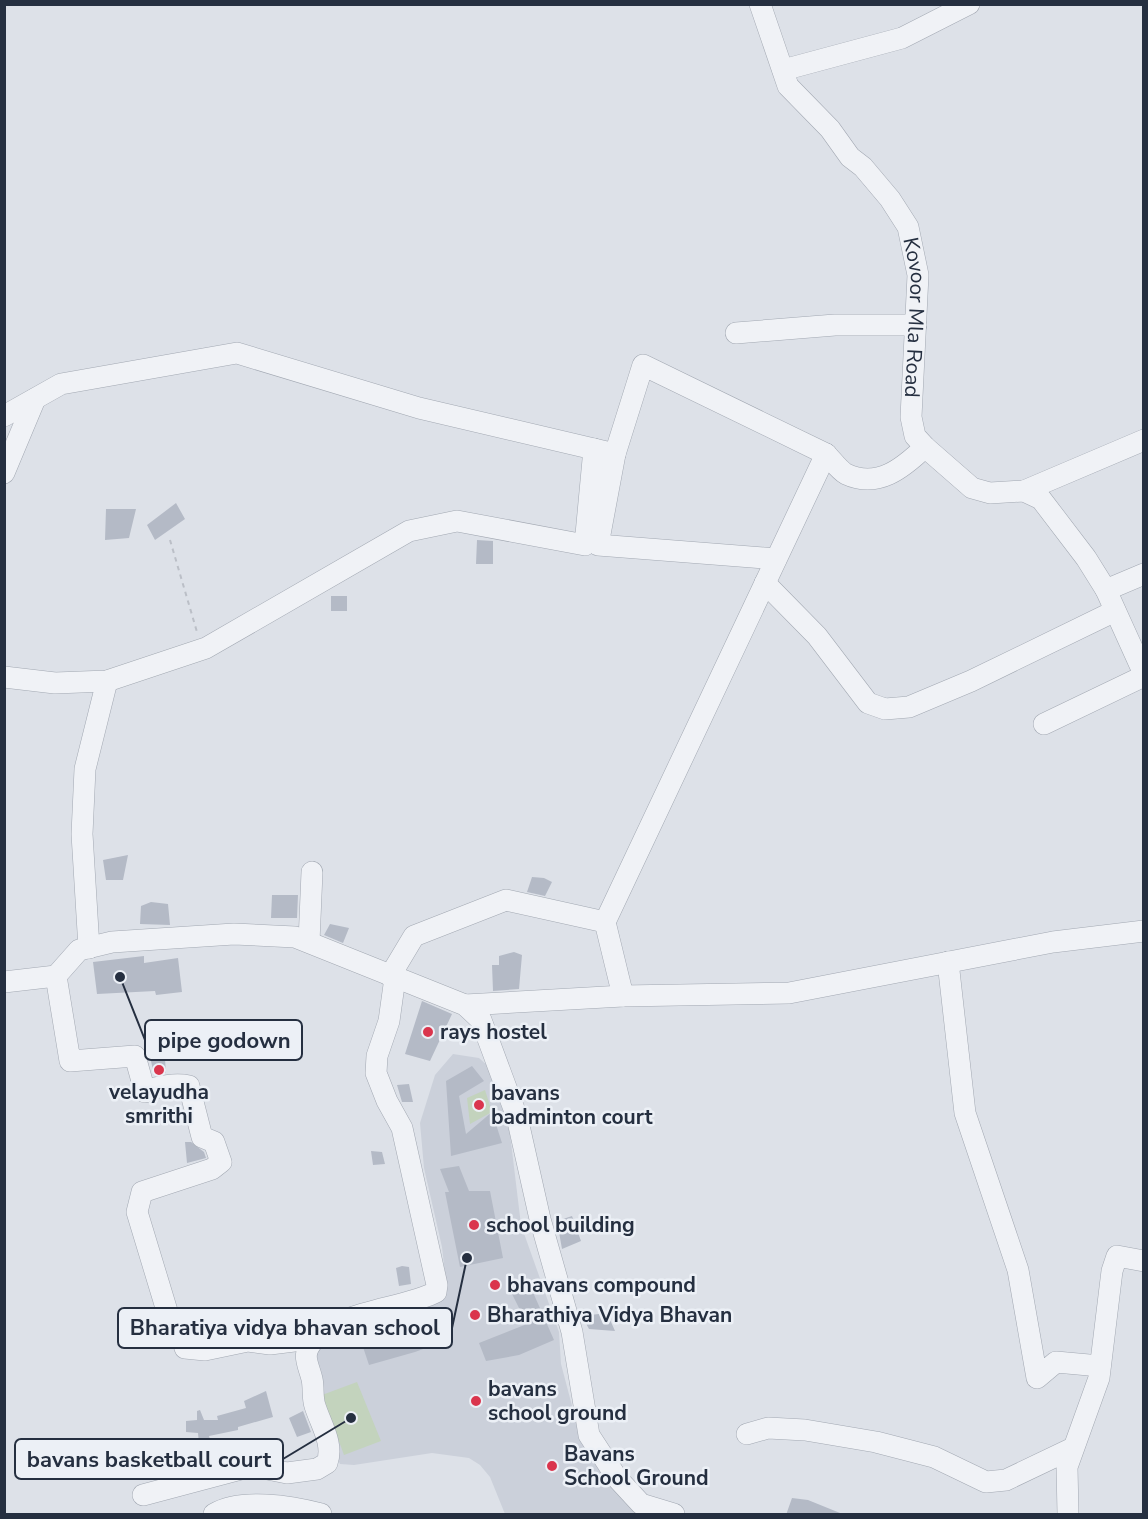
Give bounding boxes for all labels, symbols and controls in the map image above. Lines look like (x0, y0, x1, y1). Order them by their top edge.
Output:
street label: Kovoor Mla Road (896, 235, 932, 398)
place label: rays hostel (440, 1018, 547, 1046)
callout: pipe godown (145, 1020, 302, 1060)
marker: rays hostel (421, 1025, 435, 1039)
text: pipe godown (157, 1026, 291, 1056)
marker: velayudha smrithi (152, 1063, 166, 1077)
place label: velayudha smrithi (108, 1078, 209, 1130)
place label: bavans badminton court (491, 1079, 654, 1131)
marker: bavans badminton court (472, 1098, 486, 1112)
place label: school building (486, 1211, 635, 1239)
marker: school building (467, 1218, 481, 1232)
place label: bhavans compound (507, 1271, 696, 1299)
marker: bhavans compound (488, 1278, 502, 1292)
place label: Bharathiya Vidya Bhavan (487, 1301, 732, 1329)
callout: Bharatiya vidya bhavan school (118, 1308, 452, 1348)
marker: Bharathiya Vidya Bhavan (468, 1308, 482, 1322)
text: Bharatiya vidya bhavan school (130, 1313, 440, 1343)
place label: bavans school ground (488, 1375, 627, 1427)
marker: bavans school ground (469, 1394, 483, 1408)
callout: bavans basketball court (15, 1439, 283, 1479)
place label: Bavans School Ground (564, 1440, 709, 1492)
text: bavans basketball court (27, 1445, 272, 1475)
marker: Bavans School Ground (545, 1459, 559, 1473)

